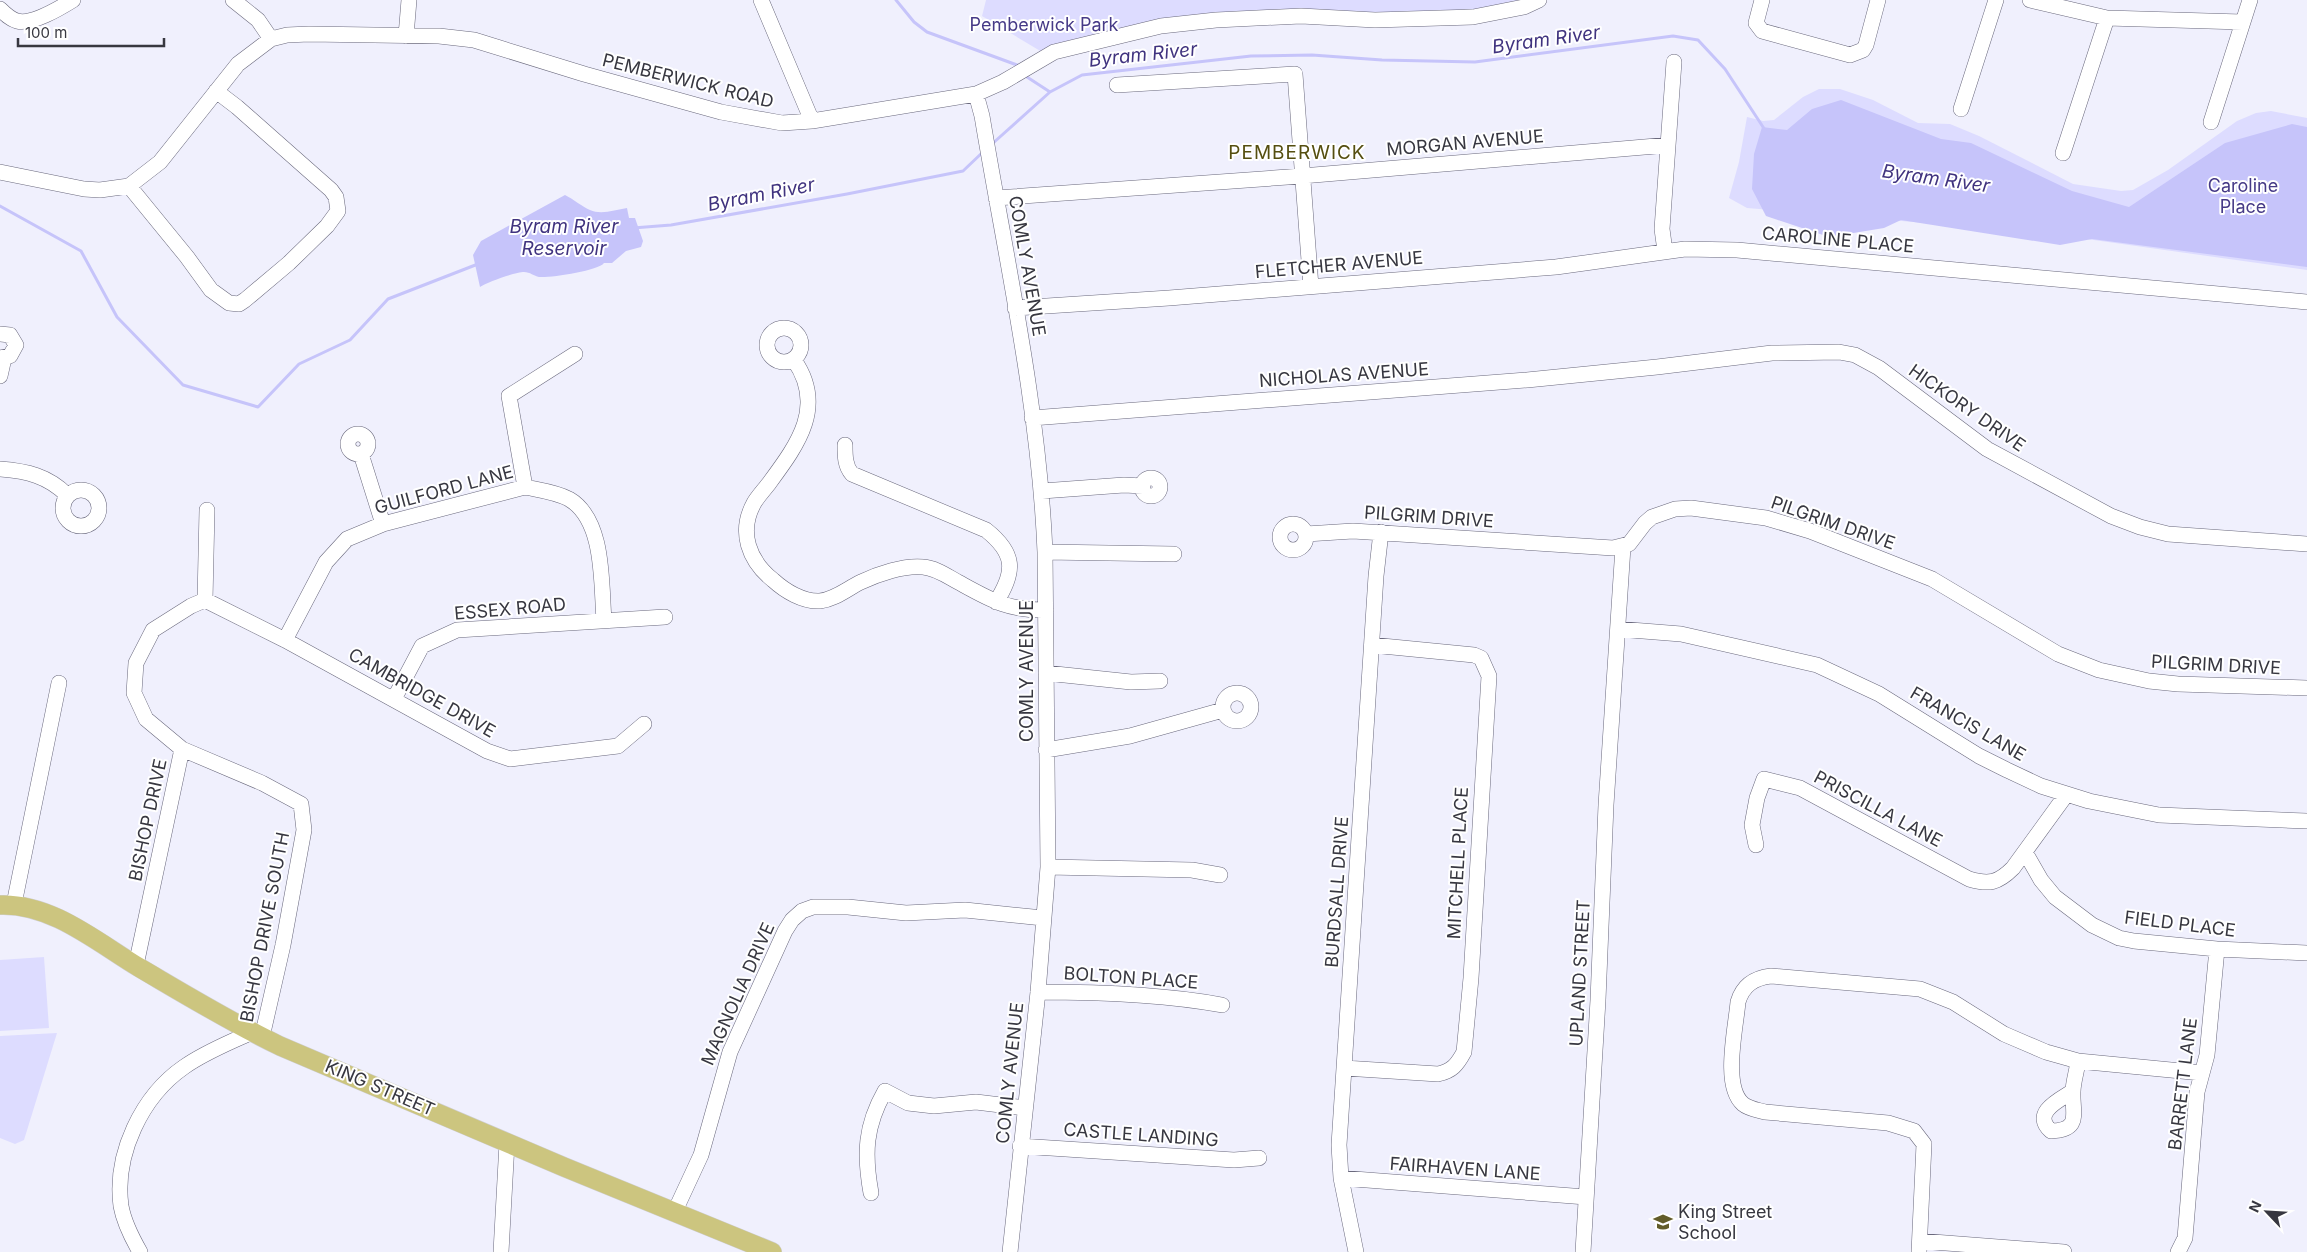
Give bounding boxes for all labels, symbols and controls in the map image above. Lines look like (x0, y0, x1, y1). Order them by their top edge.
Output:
park label: Pemberwick Park (970, 14, 1119, 35)
scale bar (18, 15, 164, 47)
water label: Byram River (1491, 20, 1602, 58)
text: 100 m (25, 23, 67, 42)
water label: Byram River (1088, 37, 1199, 72)
street label: PEMBERWICK ROAD (600, 49, 776, 112)
street label: MORGAN AVENUE (1385, 125, 1545, 160)
district label: PEMBERWICK (1228, 141, 1366, 164)
water label: Byram River (1880, 160, 1992, 198)
water label: Byram River (705, 173, 818, 216)
park label: Caroline Place (2208, 175, 2278, 217)
street label: COMLY AVENUE (1005, 194, 1050, 338)
water label: Byram River Reservoir (510, 215, 619, 260)
street label: CAROLINE PLACE (1761, 222, 1915, 257)
street label: FLETCHER AVENUE (1254, 247, 1424, 282)
street label: NICHOLAS AVENUE (1258, 358, 1430, 391)
street label: HICKORY DRIVE (1905, 359, 2030, 456)
street label: GUILFORD LANE (372, 461, 516, 518)
street label: PILGRIM DRIVE (1768, 491, 1898, 554)
street label: PILGRIM DRIVE (1364, 501, 1495, 532)
street label: ESSEX ROAD (453, 593, 567, 624)
street label: COMLY AVENUE (1016, 600, 1037, 742)
street label: CAMBRIDGE DRIVE (345, 643, 499, 742)
street label: PILGRIM DRIVE (2151, 651, 2281, 678)
street label: FRANCIS LANE (1907, 682, 2030, 765)
street label: BISHOP DRIVE (124, 757, 171, 883)
street label: PRISCILLA LANE (1810, 766, 1946, 851)
street label: MITCHELL PLACE (1443, 786, 1472, 940)
street label: BURDSALL DRIVE (1321, 816, 1352, 968)
street label: BISHOP DRIVE SOUTH (236, 830, 293, 1024)
street label: UPLAND STREET (1565, 899, 1594, 1047)
street label: FIELD PLACE (2123, 906, 2237, 941)
street label: MAGNOLIA DRIVE (697, 919, 778, 1068)
street label: BOLTON PLACE (1063, 962, 1199, 993)
street label: COMLY AVENUE (992, 1001, 1027, 1145)
street label: BARRETT LANE (2164, 1016, 2201, 1151)
street label: KING STREET (322, 1055, 438, 1120)
street label: CASTLE LANDING (1063, 1119, 1219, 1150)
street label: FAIRHAVEN LANE (1389, 1153, 1541, 1184)
north arrow (2242, 1187, 2292, 1237)
text: N (2245, 1198, 2265, 1215)
place label: King Street School (1678, 1201, 1772, 1243)
school or university icon: King Street School (1652, 1211, 1674, 1233)

